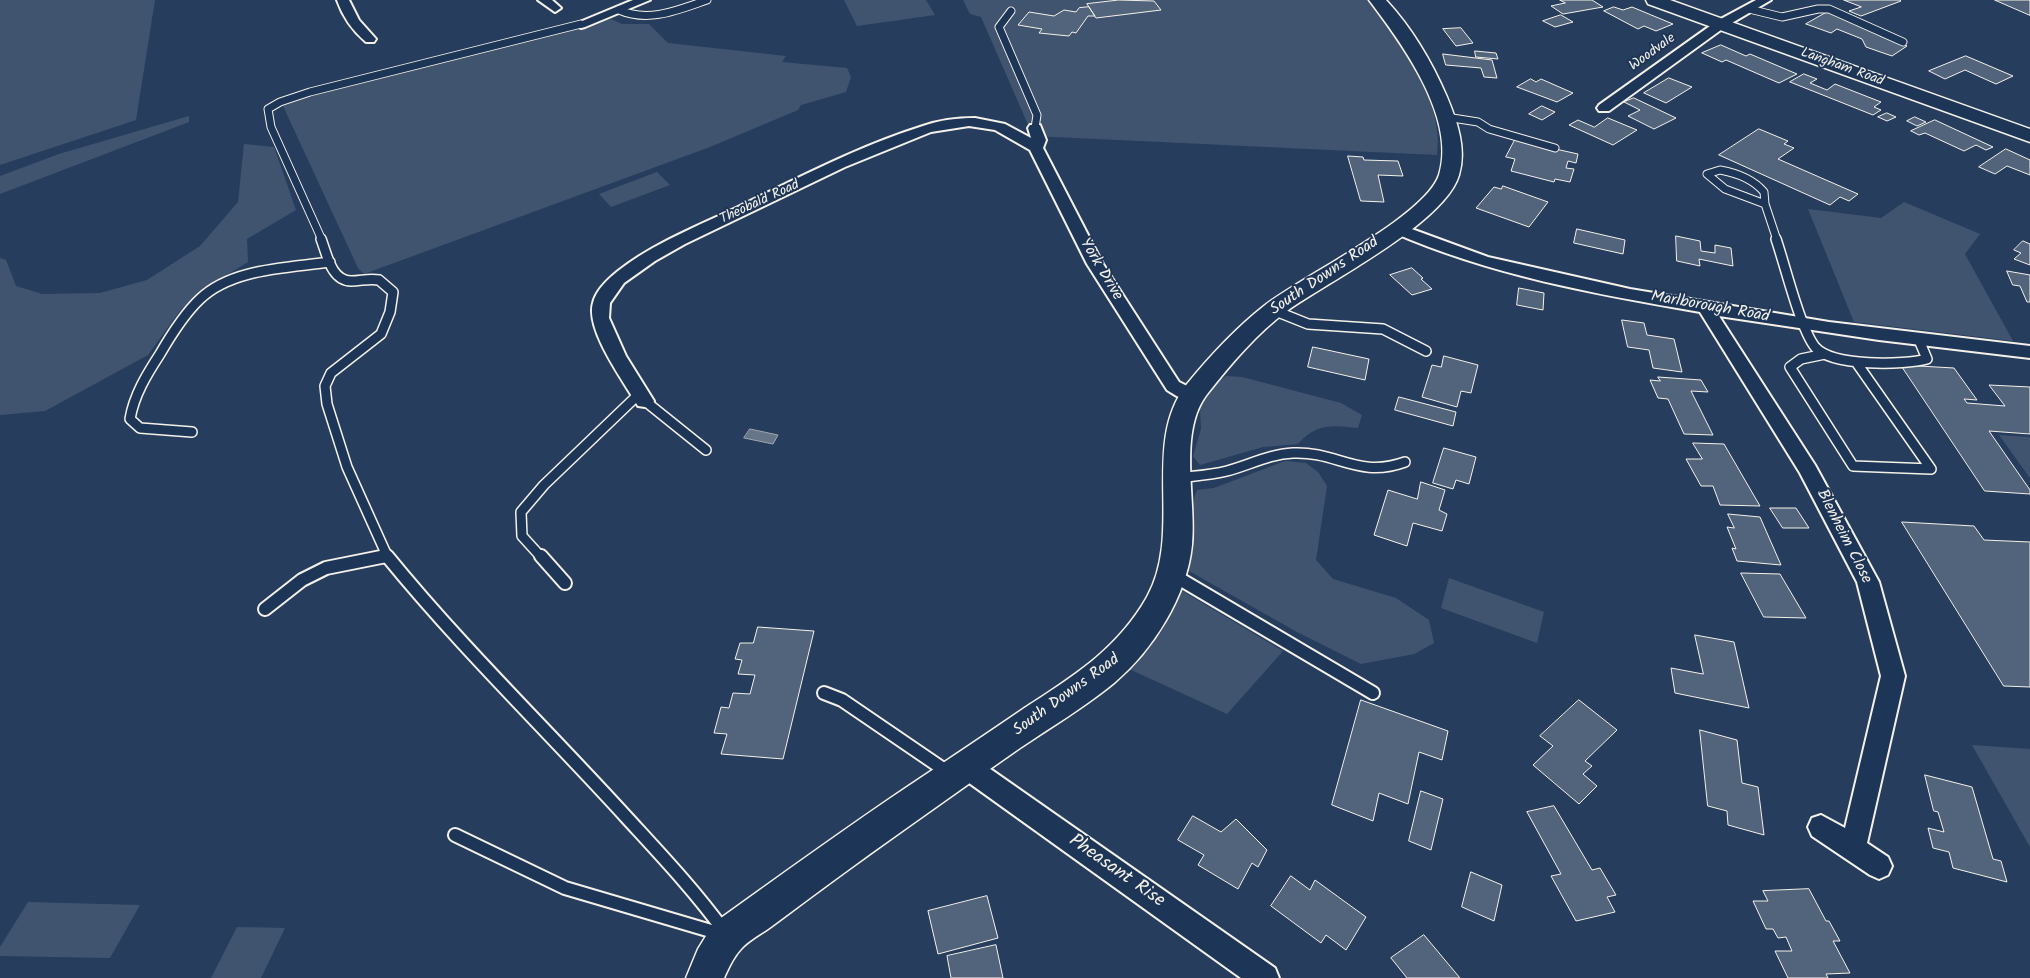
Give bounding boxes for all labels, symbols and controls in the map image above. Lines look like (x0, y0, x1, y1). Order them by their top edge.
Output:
street label: Woodvale (1627, 31, 1679, 75)
street label: Langham Road (1798, 45, 1886, 91)
street label: Theobald Road (718, 177, 802, 229)
street label: South Downs Road (1267, 234, 1383, 320)
street label: York Drive (1074, 235, 1126, 305)
street label: Marlborough Road (1649, 288, 1771, 328)
street label: Blenheim Close (1811, 487, 1875, 587)
street label: South Downs Road (1010, 651, 1124, 741)
street label: Pheasant Rise (1063, 830, 1169, 914)

